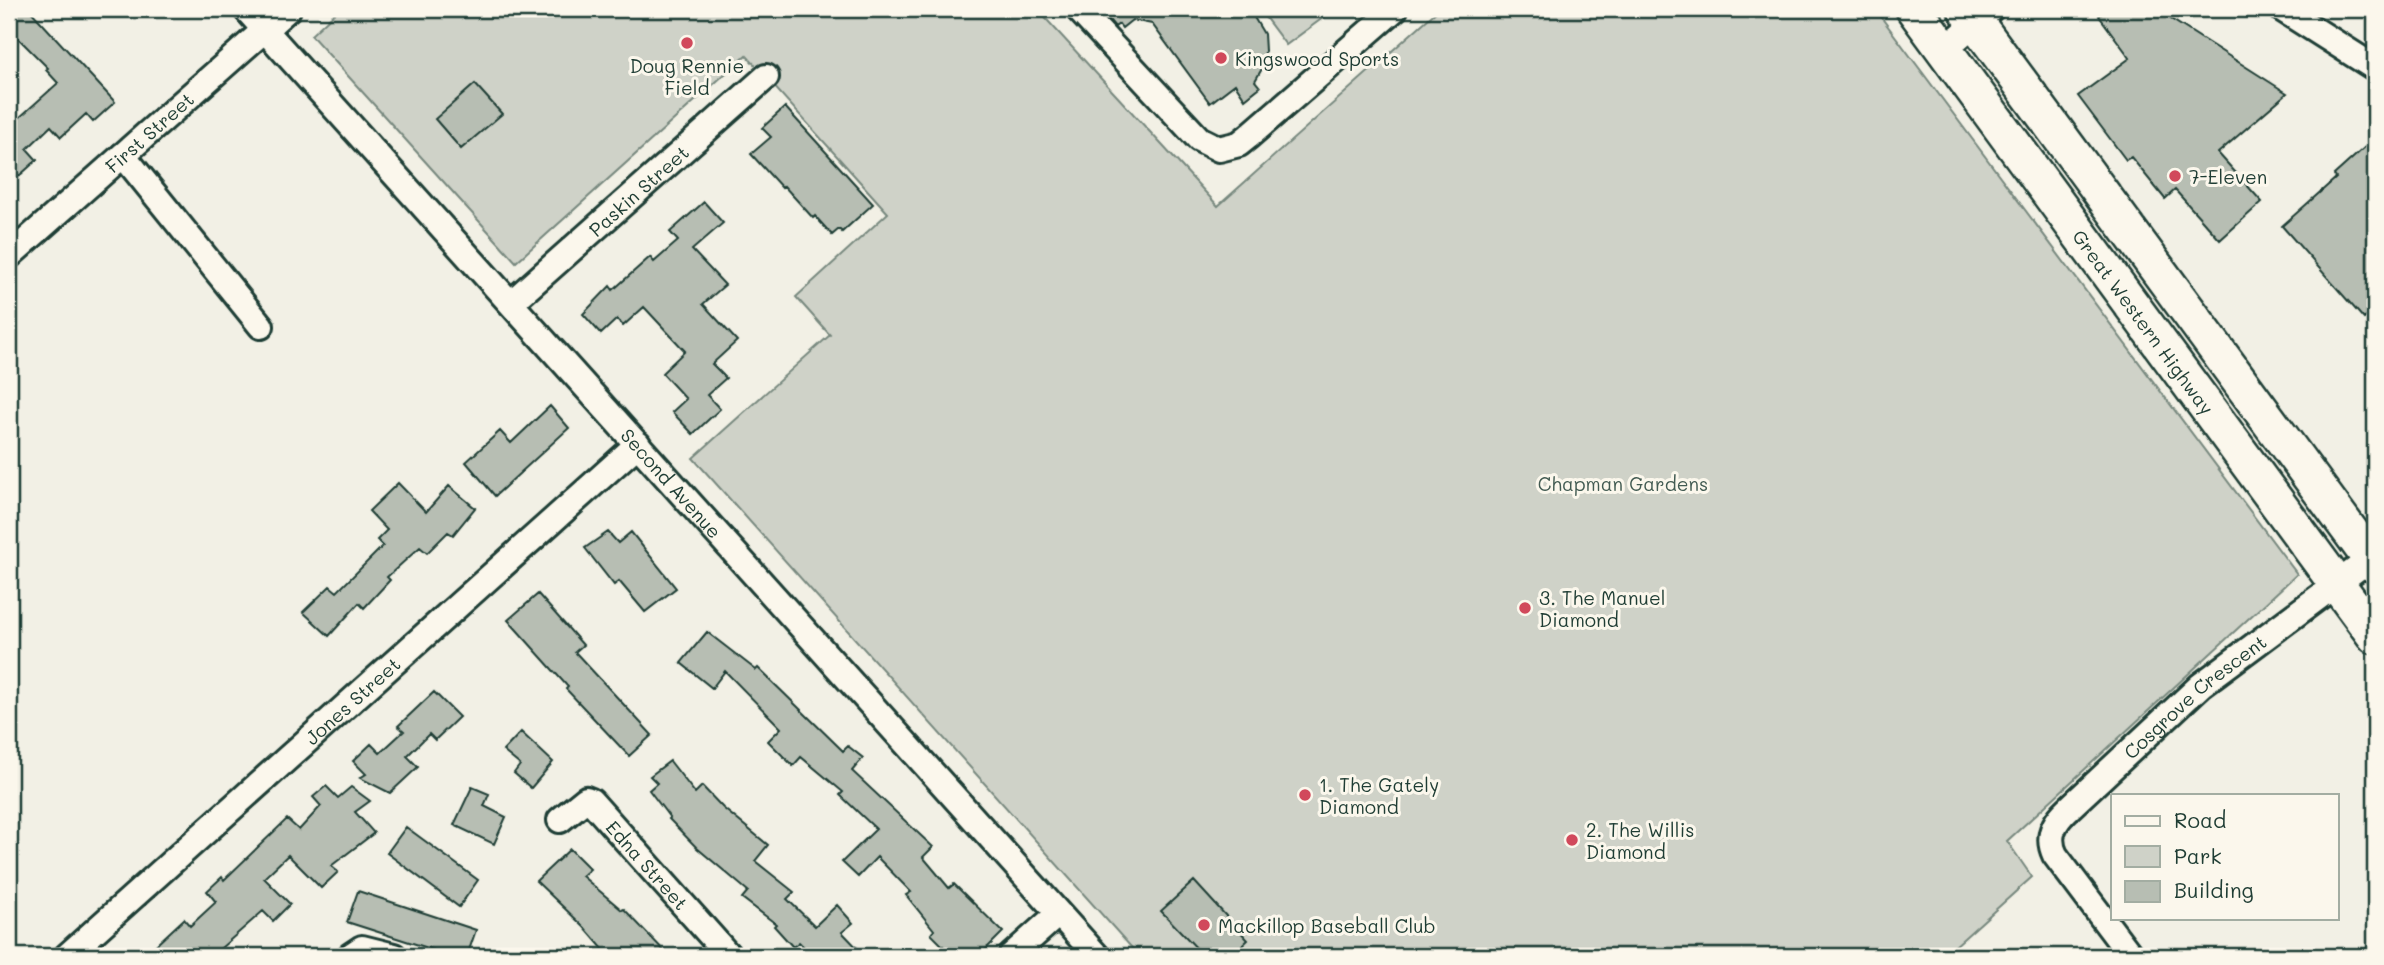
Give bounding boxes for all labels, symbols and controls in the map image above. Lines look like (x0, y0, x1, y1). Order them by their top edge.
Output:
marker: Doug Rennie Field (679, 35, 695, 51)
place label: Kingswood Sports (1235, 46, 1399, 71)
marker: Kingswood Sports (1213, 50, 1229, 66)
place label: Doug Rennie Field (630, 53, 744, 100)
street label: First Street (99, 86, 199, 178)
street label: Paskin Street (583, 139, 694, 241)
place label: 7-Eleven (2189, 164, 2267, 189)
marker: 7-Eleven (2167, 168, 2183, 184)
street label: Great Western Highway (2068, 224, 2220, 419)
street label: Second Avenue (616, 423, 728, 543)
park label: Chapman Gardens (1538, 471, 1708, 496)
place label: 3. The Manuel Diamond (1539, 585, 1665, 632)
marker: 3. The Manuel Diamond (1517, 600, 1533, 616)
street label: Cosgrove Crescent (2118, 628, 2271, 764)
street label: Jones Street (299, 651, 405, 750)
place label: 1. The Gately Diamond (1319, 772, 1439, 819)
marker: 1. The Gately Diamond (1297, 787, 1313, 803)
legend (2111, 794, 2338, 920)
text: Road (2174, 806, 2226, 833)
street label: Edna Street (601, 815, 694, 915)
place label: 2. The Willis Diamond (1586, 817, 1695, 864)
marker: 2. The Willis Diamond (1564, 832, 1580, 848)
text: Park (2174, 842, 2222, 869)
text: Building (2174, 876, 2254, 903)
place label: Mackillop Baseball Club (1218, 913, 1436, 938)
marker: Mackillop Baseball Club (1196, 917, 1212, 933)

